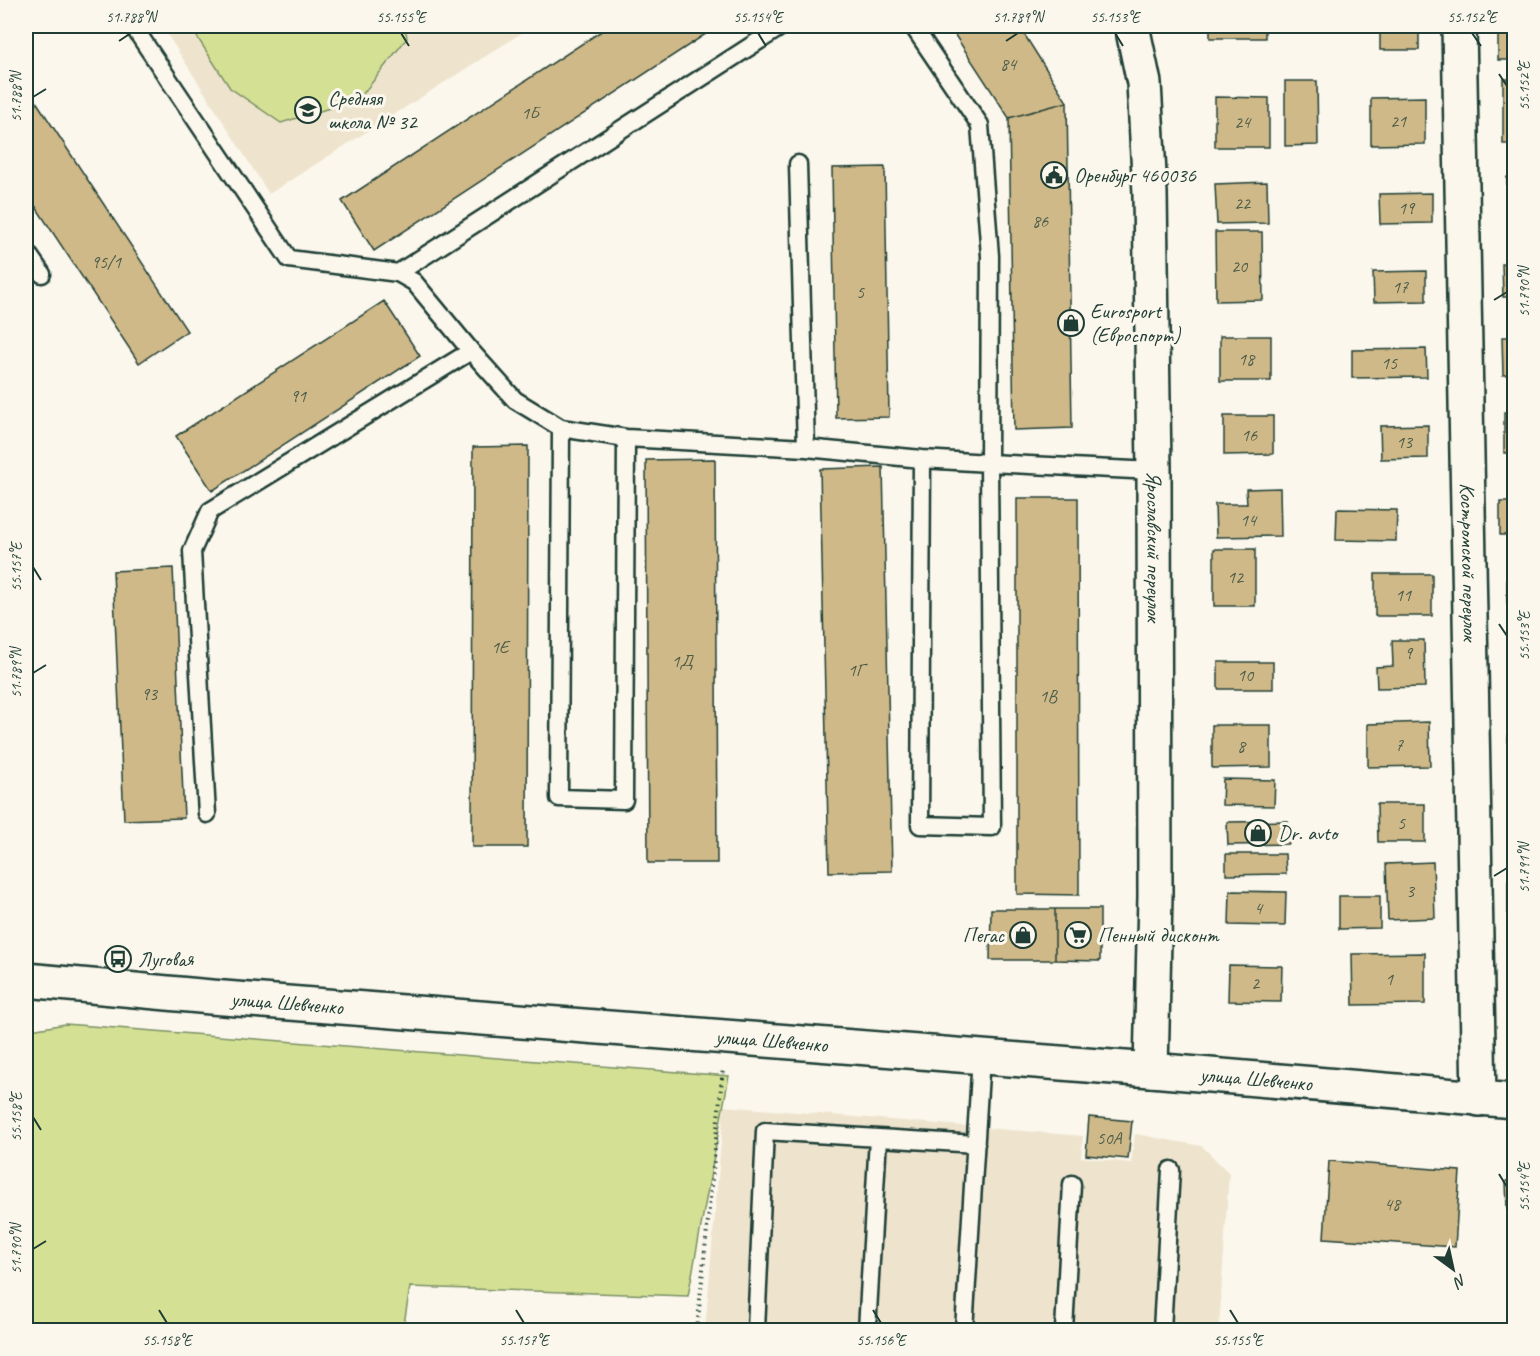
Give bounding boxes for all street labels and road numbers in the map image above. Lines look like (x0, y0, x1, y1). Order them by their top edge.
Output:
street label: Ярославский переулок (1141, 471, 1167, 624)
street label: Костромской переулок (1455, 483, 1484, 643)
street label: улица Шевченко (228, 985, 346, 1020)
street label: улица Шевченко (713, 1023, 830, 1058)
street label: улица Шевченко (1197, 1061, 1315, 1097)

